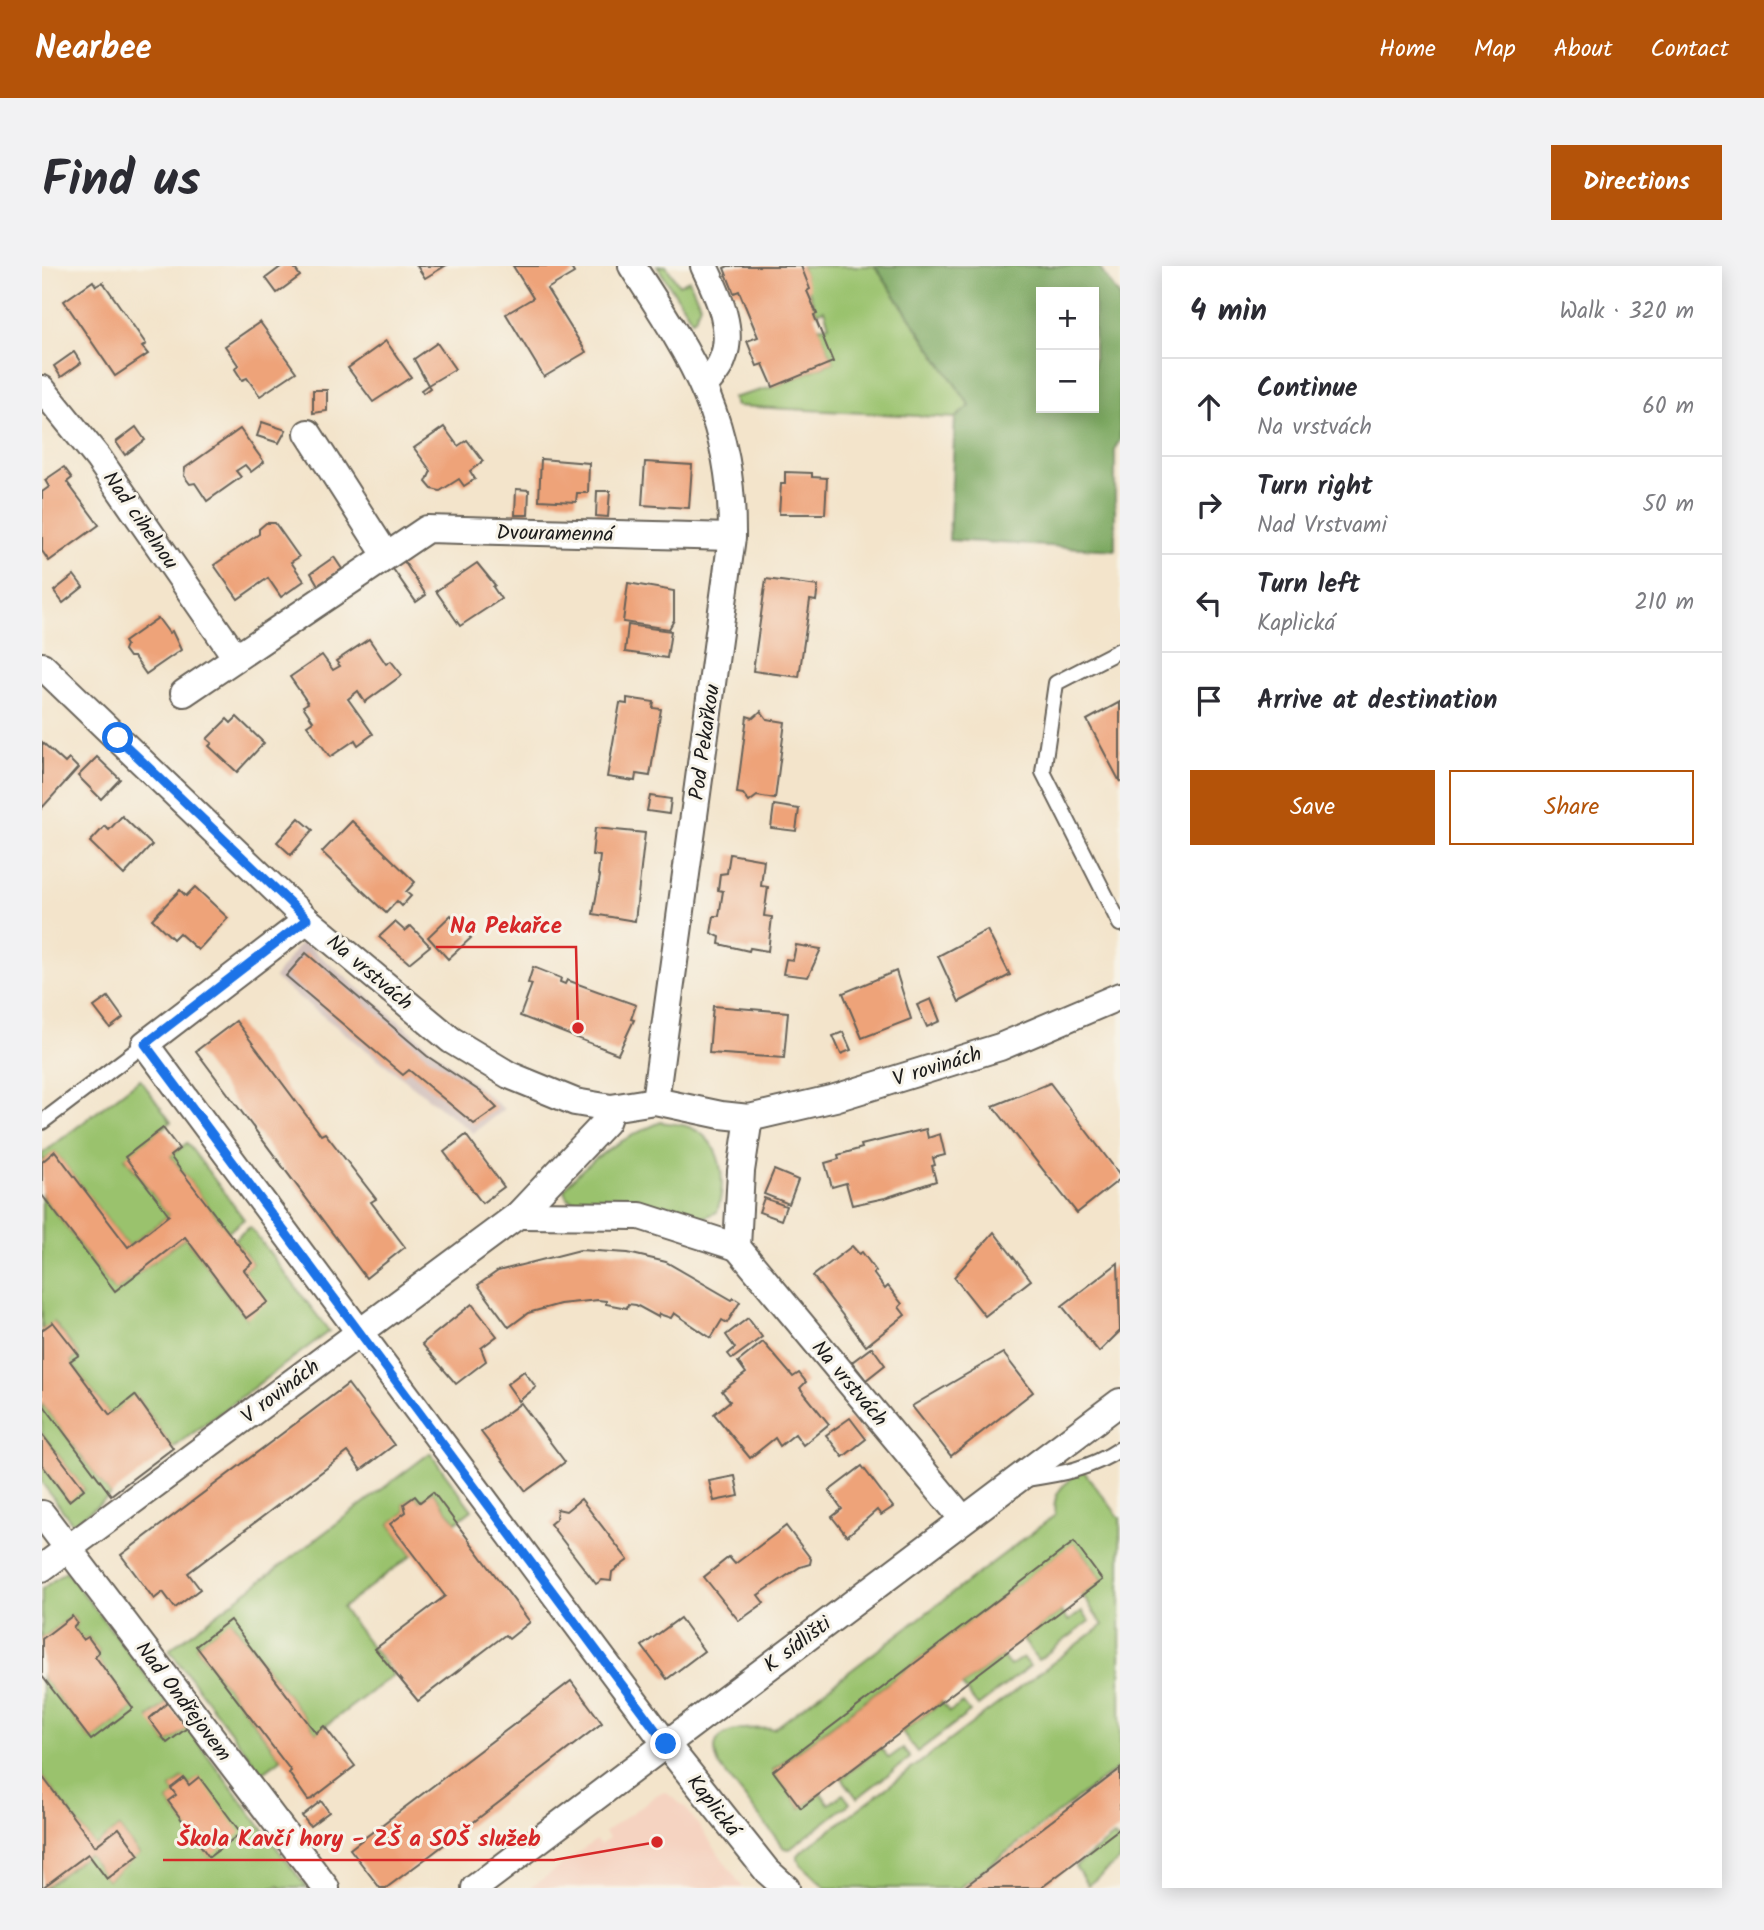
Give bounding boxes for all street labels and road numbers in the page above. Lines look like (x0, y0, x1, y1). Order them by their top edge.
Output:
street label: Nad cihelnou (94, 465, 186, 577)
street label: Dvouramenná (496, 517, 616, 552)
street label: Pod Pekařkou (681, 682, 730, 802)
street label: Na vrstvách (318, 927, 420, 1019)
street label: V rovinách (889, 1038, 986, 1097)
street label: Na vrstvách (803, 1333, 895, 1435)
street label: V rovinách (234, 1351, 327, 1433)
street label: K sídlišti (757, 1608, 840, 1682)
street label: Nad Ondřejovem (126, 1635, 239, 1769)
street label: Kaplická (678, 1768, 749, 1846)

